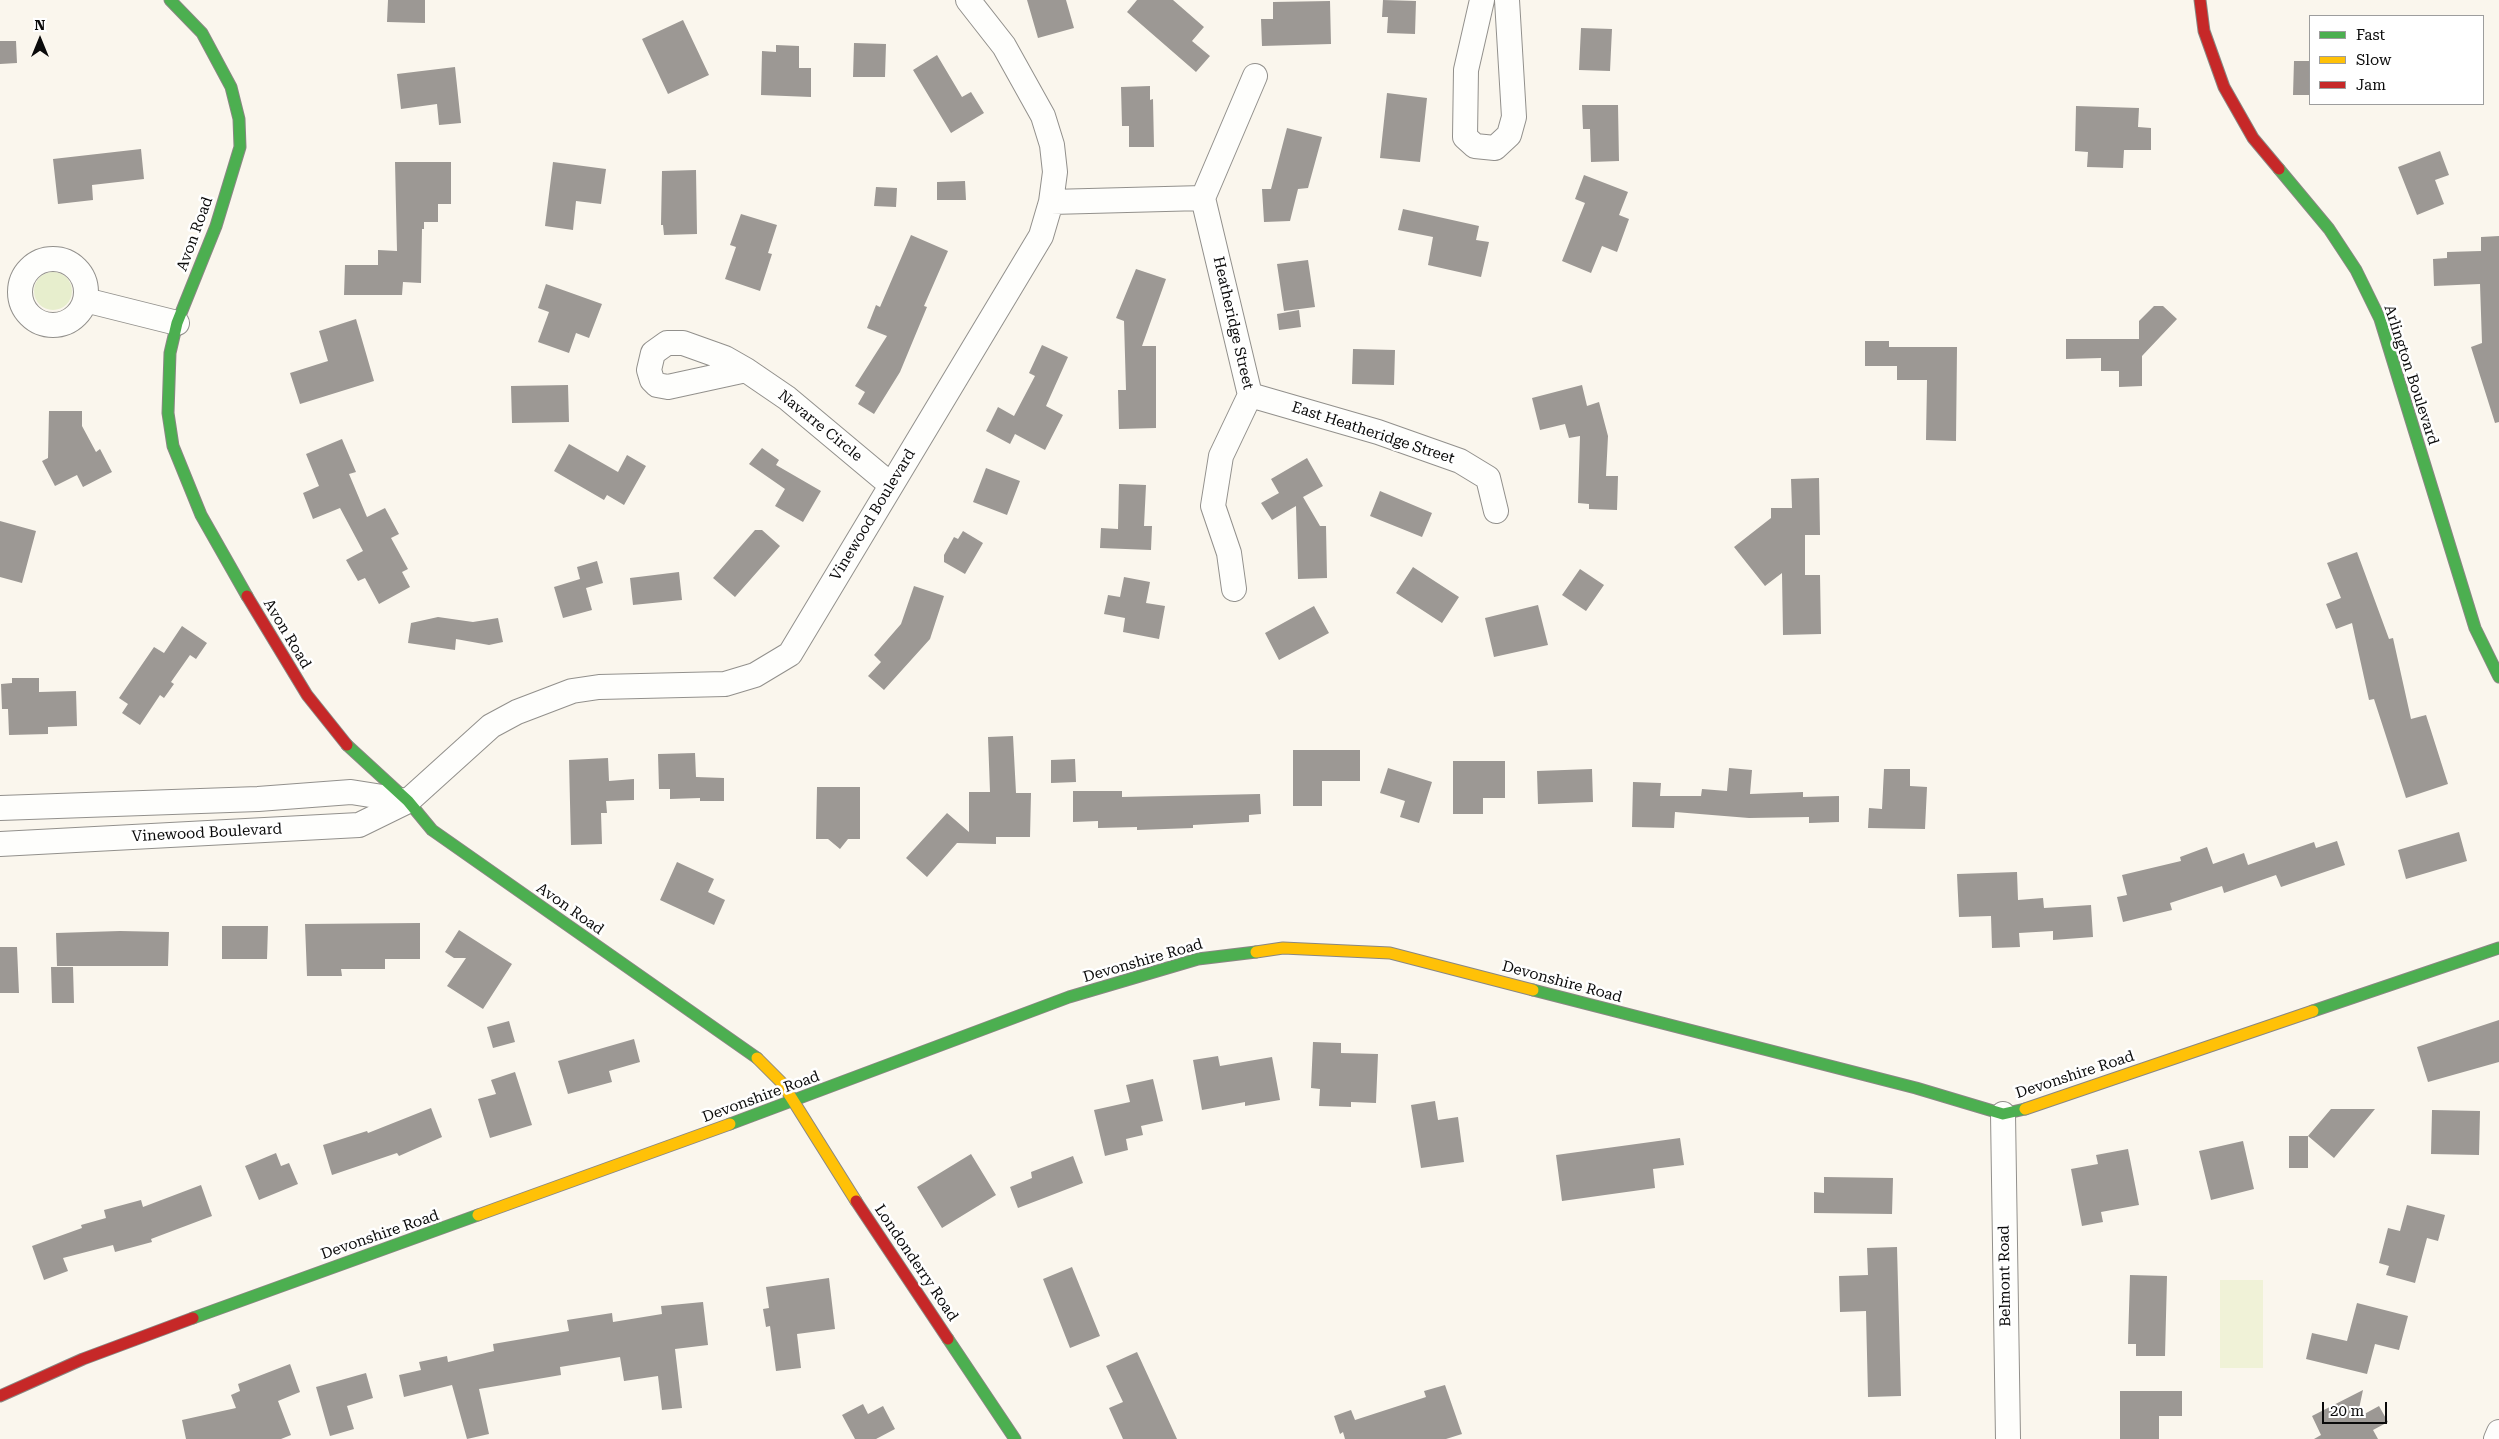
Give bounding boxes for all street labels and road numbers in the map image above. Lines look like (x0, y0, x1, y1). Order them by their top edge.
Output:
street label: Avon Road (173, 194, 217, 274)
street label: Heatheridge Street (1209, 255, 1257, 391)
street label: Arlington Boulevard (2380, 303, 2442, 447)
street label: Navarre Circle (774, 387, 866, 465)
street label: East Heatheridge Street (1289, 398, 1457, 468)
street label: Vinewood Boulevard (827, 446, 919, 584)
street label: Avon Road (259, 596, 315, 672)
street label: Vinewood Boulevard (131, 820, 283, 846)
street label: Avon Road (533, 879, 607, 939)
street label: Devonshire Road (1081, 935, 1205, 987)
street label: Devonshire Road (1500, 957, 1624, 1007)
street label: Devonshire Road (2013, 1047, 2137, 1103)
street label: Devonshire Road (700, 1067, 822, 1127)
street label: Londonderry Road (870, 1201, 962, 1325)
street label: Devonshire Road (319, 1206, 441, 1264)
street label: Belmont Road (1995, 1225, 2015, 1327)

